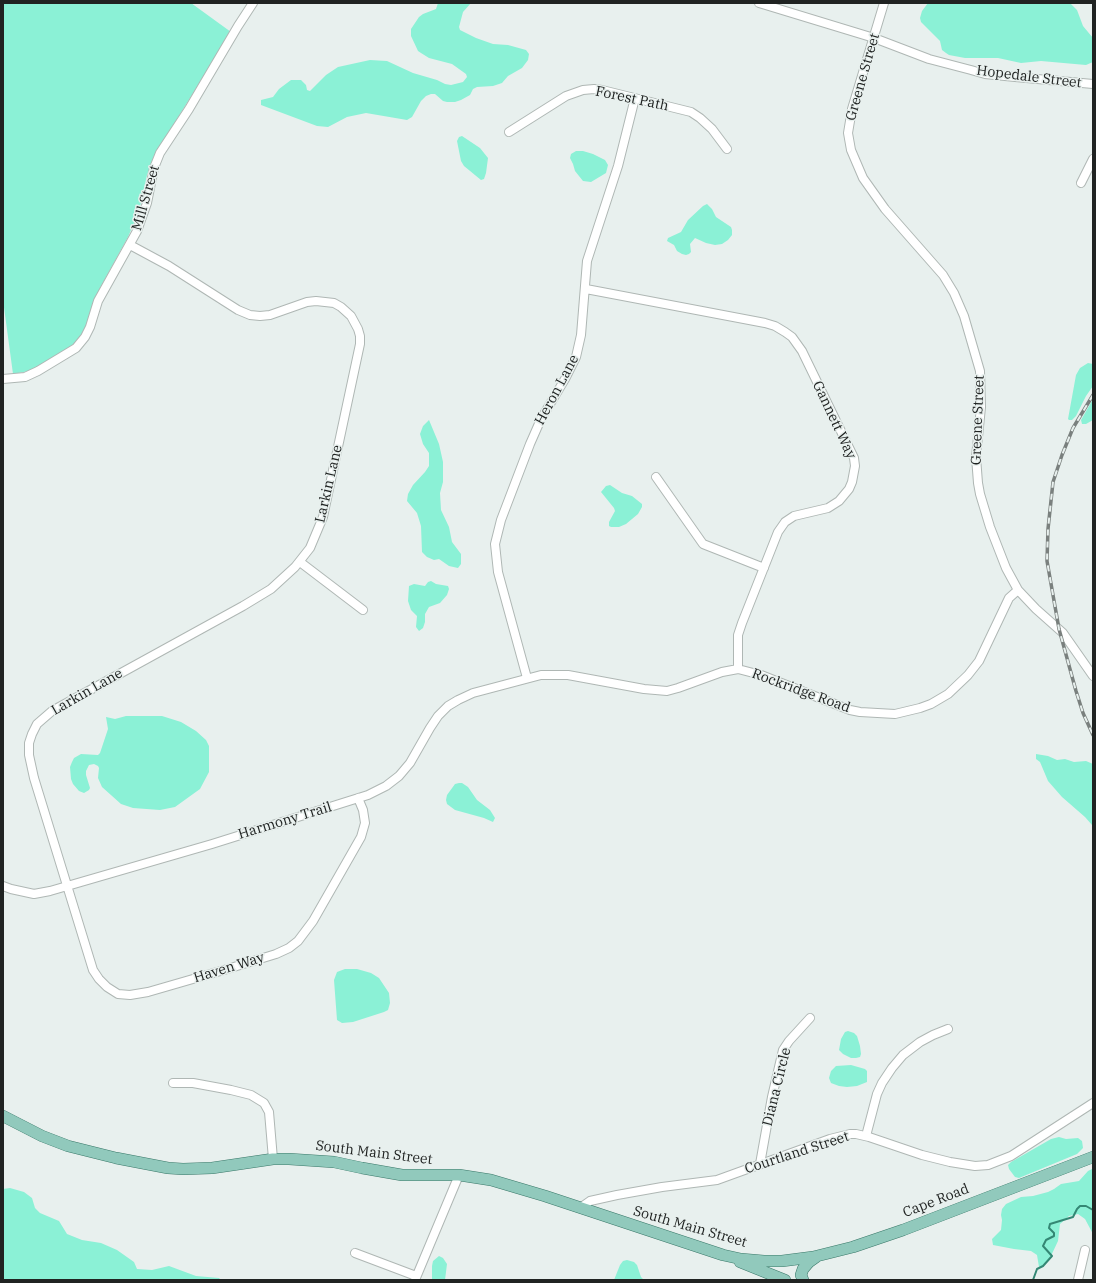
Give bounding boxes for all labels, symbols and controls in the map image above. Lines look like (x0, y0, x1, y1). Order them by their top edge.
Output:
street label: Greene Street (842, 31, 884, 123)
street label: Hopedale Street (976, 62, 1082, 92)
street label: Forest Path (594, 83, 670, 115)
street label: Mill Street (129, 163, 163, 233)
street label: Heron Lane (531, 352, 583, 428)
street label: Greene Street (968, 375, 988, 465)
street label: Gannett Way (809, 378, 859, 462)
street label: Larkin Lane (312, 443, 346, 525)
street label: Larkin Lane (48, 665, 126, 719)
street label: Rockridge Road (750, 665, 852, 717)
street label: Harmony Trail (236, 799, 334, 843)
street label: Haven Way (192, 949, 266, 987)
street label: Diana Circle (759, 1046, 795, 1128)
street label: Courtland Street (743, 1128, 851, 1178)
street label: South Main Street (315, 1138, 433, 1168)
street label: Cape Road (901, 1181, 971, 1221)
street label: South Main Street (631, 1203, 749, 1251)

